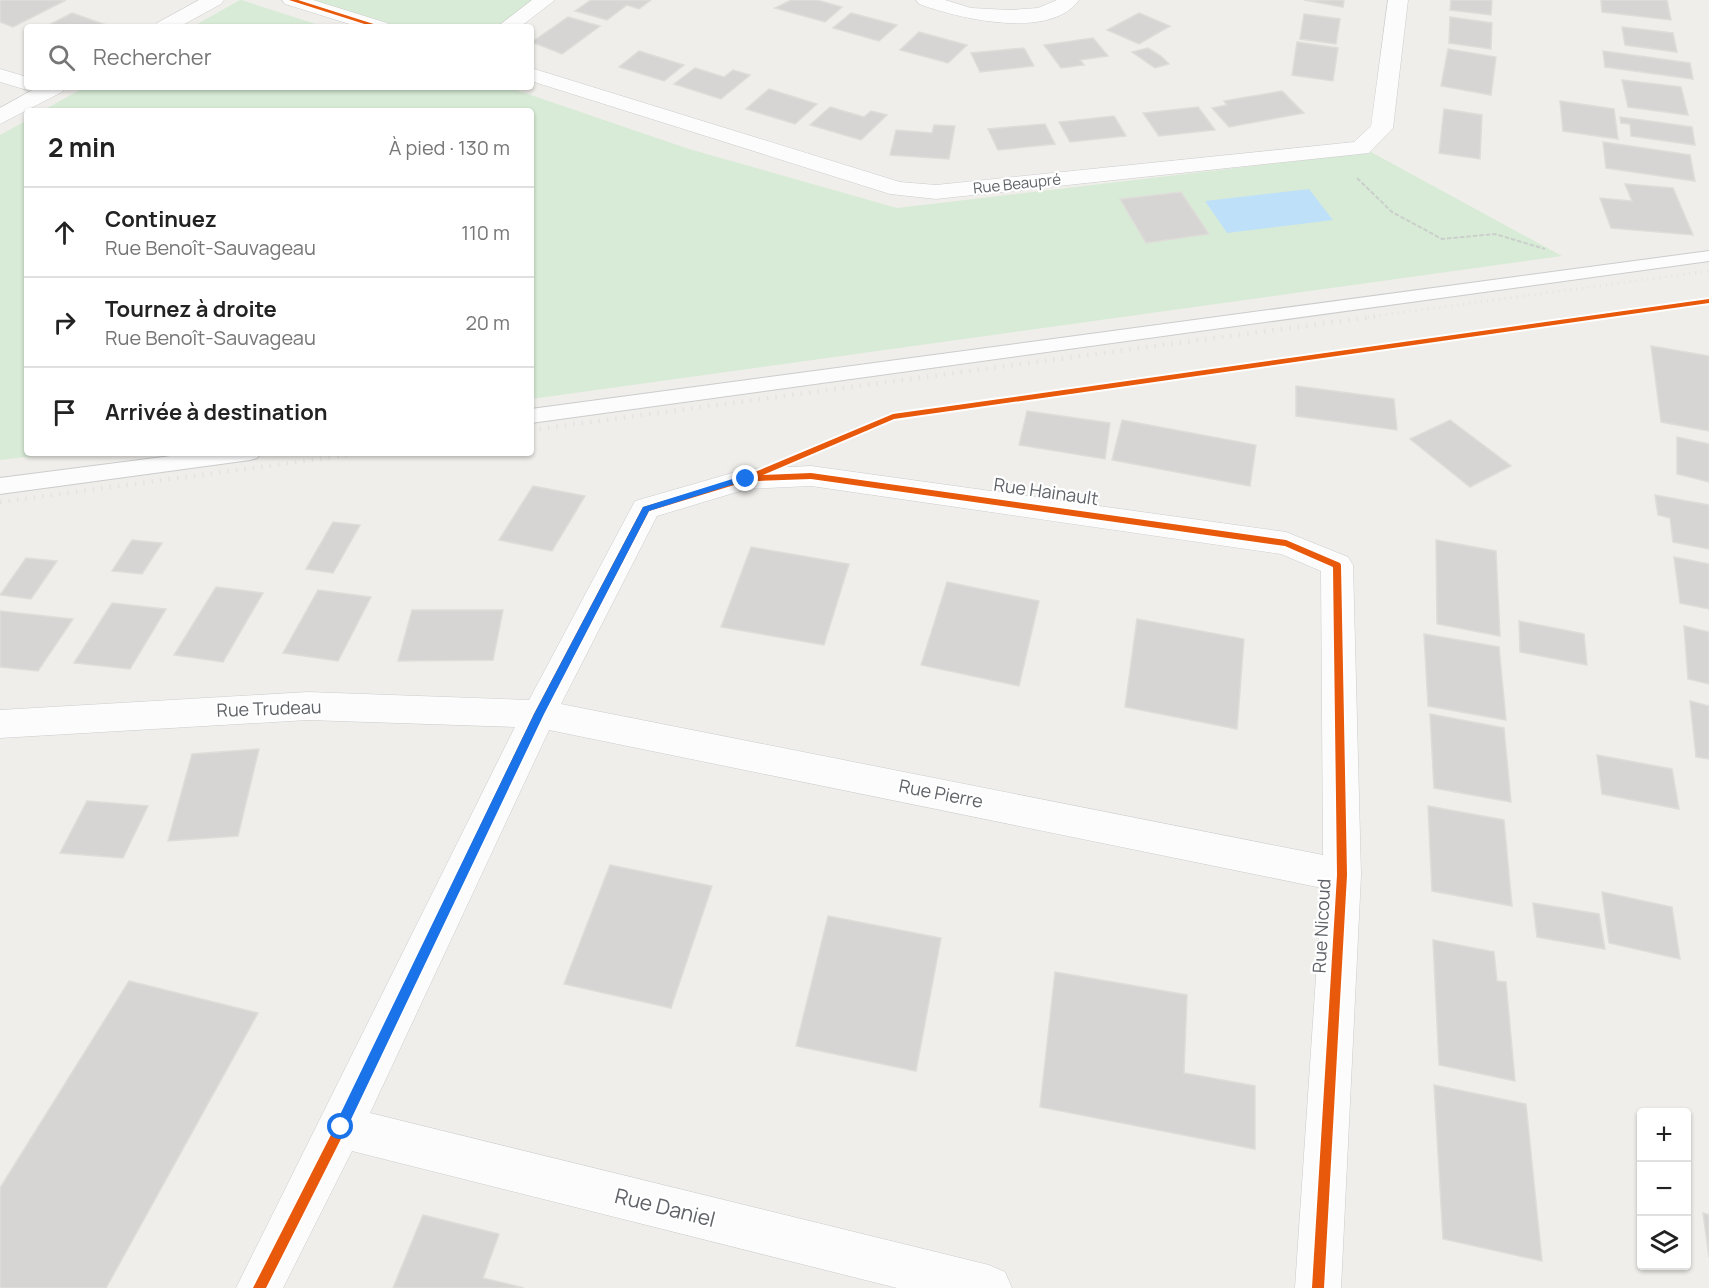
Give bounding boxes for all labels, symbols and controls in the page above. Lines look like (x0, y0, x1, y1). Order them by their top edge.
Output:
search box (24, 24, 534, 90)
icon: search (45, 41, 78, 74)
text: Rechercher (93, 42, 212, 72)
text: 2 min (48, 129, 116, 165)
text: À pied · 130 m (389, 134, 510, 161)
street label: Rue Beaupré (972, 168, 1062, 199)
text: Continuez (105, 204, 217, 234)
icon: ahead (48, 216, 81, 249)
text: 110 m (461, 219, 510, 246)
text: Rue Benoît-Sauvageau (105, 234, 316, 261)
text: Tournez à droite (105, 294, 277, 324)
icon: right (48, 306, 81, 339)
text: 20 m (465, 309, 510, 336)
text: Rue Benoît-Sauvageau (105, 324, 316, 351)
icon: arrive (48, 396, 81, 429)
text: Arrivée à destination (105, 397, 328, 427)
route end (732, 465, 758, 491)
street label: Rue Hainault (992, 472, 1100, 510)
street label: Rue Trudeau (216, 694, 322, 722)
street label: Rue Pierre (897, 773, 985, 813)
street label: Rue Nicoud (1307, 878, 1335, 974)
map controls (1637, 1108, 1691, 1270)
button: + (1637, 1108, 1691, 1162)
route start (327, 1113, 353, 1139)
button: − (1637, 1162, 1691, 1216)
street label: Rue Daniel (612, 1181, 718, 1233)
button: layers (1637, 1216, 1691, 1270)

